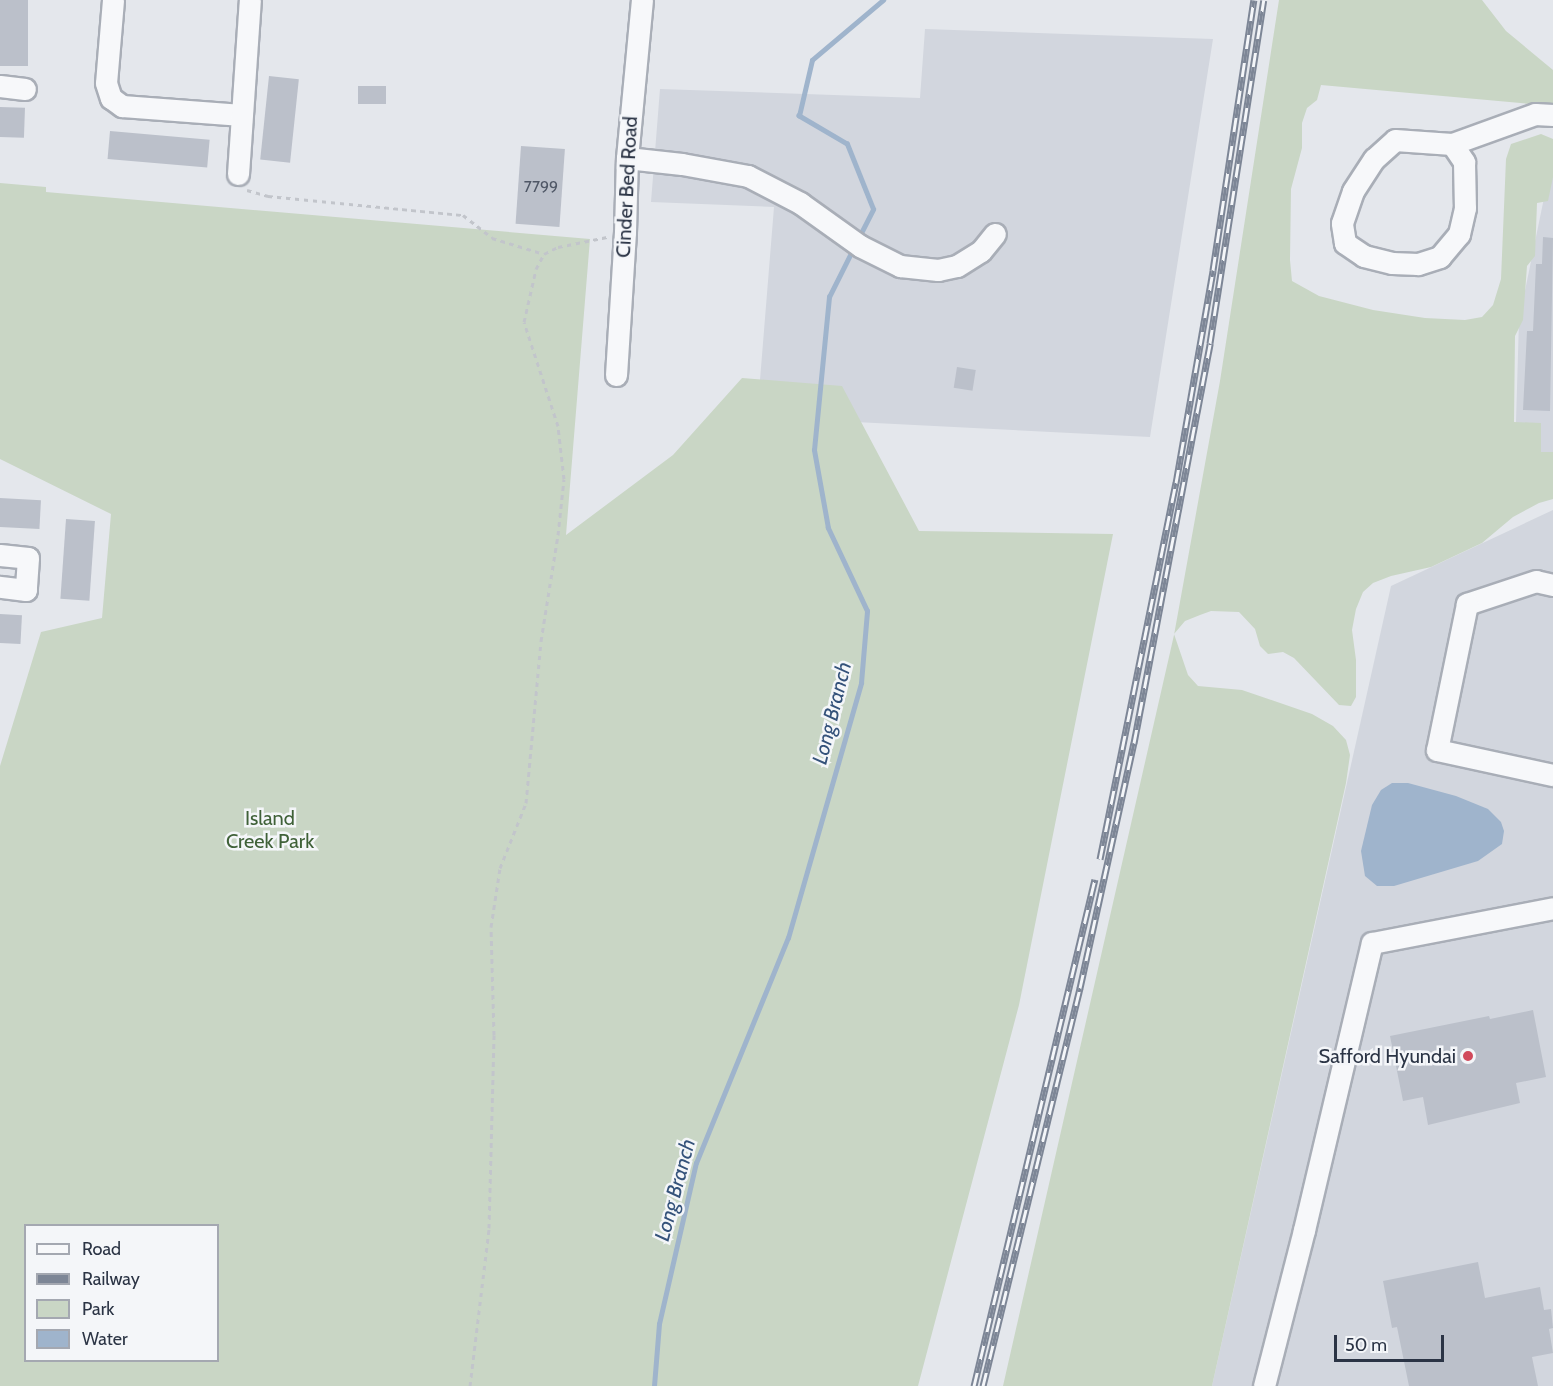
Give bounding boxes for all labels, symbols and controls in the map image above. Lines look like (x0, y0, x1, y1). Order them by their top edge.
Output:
street label: Cinder Bed Road (611, 116, 643, 258)
house number: 7799 (524, 177, 558, 197)
water label: Long Branch (807, 659, 857, 767)
park label: Island Creek Park (226, 807, 314, 854)
place label: Safford Hyundai (1318, 1044, 1456, 1068)
marker: Safford Hyundai (1461, 1049, 1475, 1063)
water label: Long Branch (649, 1136, 701, 1244)
legend (24, 1224, 219, 1362)
text: Road (82, 1238, 121, 1260)
text: Railway (82, 1268, 140, 1290)
text: Park (82, 1298, 114, 1320)
scale bar (1337, 1323, 1446, 1361)
text: Water (82, 1328, 128, 1350)
text: 50 m (1345, 1334, 1387, 1356)

